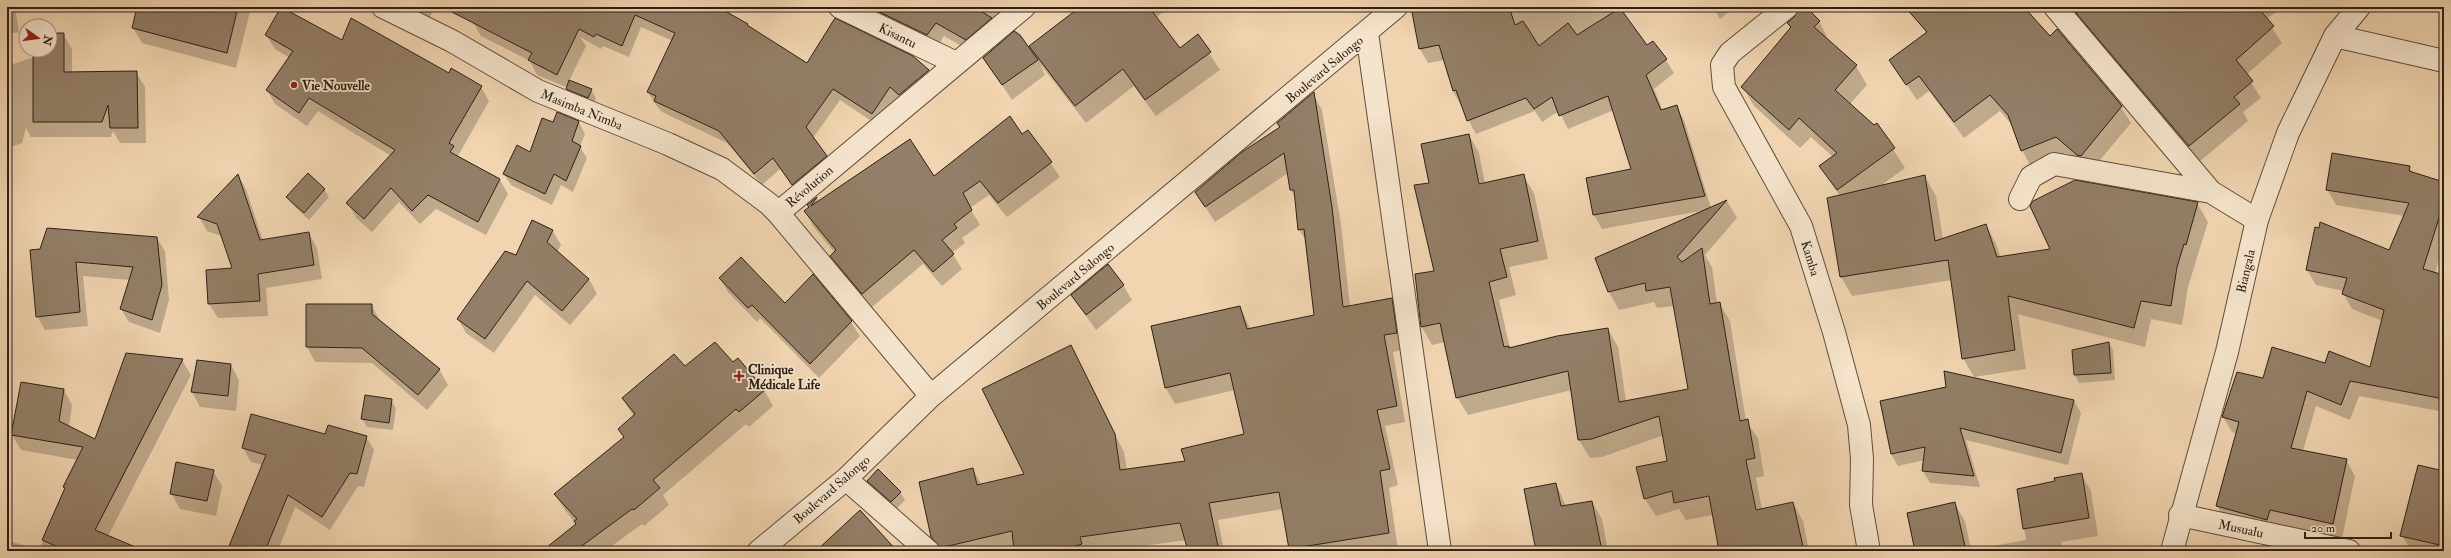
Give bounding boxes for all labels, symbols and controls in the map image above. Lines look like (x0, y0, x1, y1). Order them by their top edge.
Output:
north arrow (18, 18, 58, 58)
street label: Kisantu (876, 20, 919, 52)
text: N (39, 33, 55, 48)
street label: Boulevard Salongo (1283, 33, 1367, 107)
place label: Vie Nouvelle (301, 78, 371, 94)
marker: Vie Nouvelle (289, 80, 299, 90)
street label: Masimba Nimba (538, 86, 626, 134)
street label: Révolution (783, 162, 837, 211)
street label: Kamba (1797, 239, 1823, 279)
street label: Boulevard Salongo (1034, 240, 1118, 314)
street label: Biangala (2233, 247, 2259, 295)
place label: Clinique Médicale Life (747, 362, 821, 393)
marker: Clinique Médicale Life (733, 370, 745, 382)
street label: Boulevard Salongo (790, 452, 873, 527)
scale bar (2305, 514, 2391, 540)
street label: Musualu (2217, 516, 2265, 542)
text: 20 m (2311, 521, 2336, 536)

